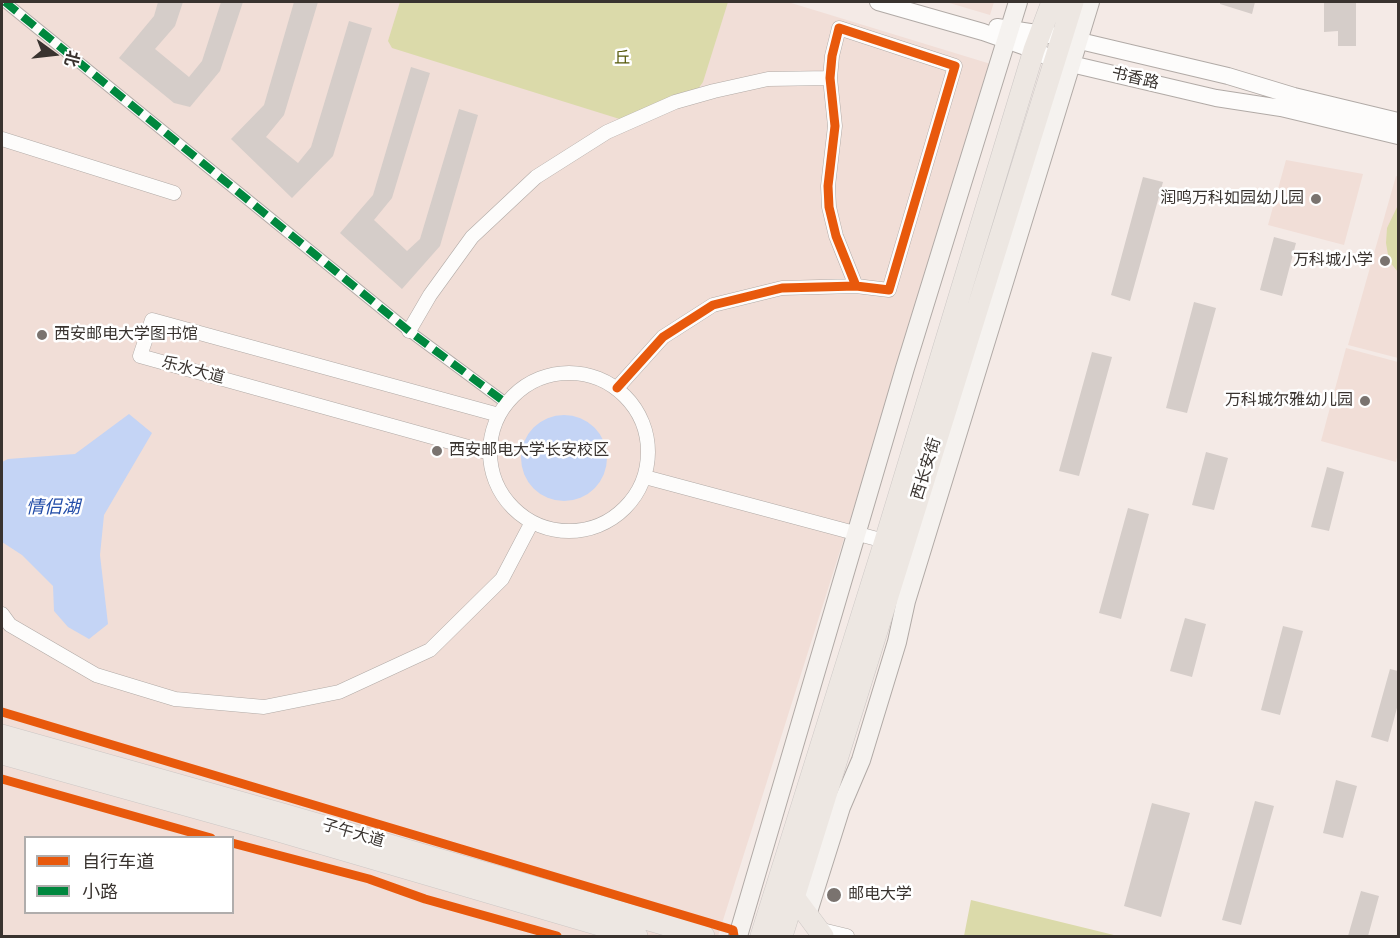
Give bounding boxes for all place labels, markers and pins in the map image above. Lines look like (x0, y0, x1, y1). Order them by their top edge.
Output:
place label: 润鸣万科如园幼儿园 (1160, 189, 1304, 209)
marker: 润鸣万科如园幼儿园 (1309, 192, 1323, 206)
place label: 万科城小学 (1293, 251, 1373, 271)
marker: 万科城小学 (1378, 254, 1392, 268)
place label: 西安邮电大学图书馆 (54, 325, 198, 345)
marker: 西安邮电大学图书馆 (35, 328, 49, 342)
place label: 万科城尔雅幼儿园 (1225, 391, 1353, 411)
marker: 万科城尔雅幼儿园 (1358, 394, 1372, 408)
place label: 西安邮电大学长安校区 (449, 441, 609, 461)
marker: 西安邮电大学长安校区 (430, 444, 444, 458)
place label: 邮电大学 (848, 885, 912, 905)
marker: 邮电大学 (825, 886, 843, 904)

